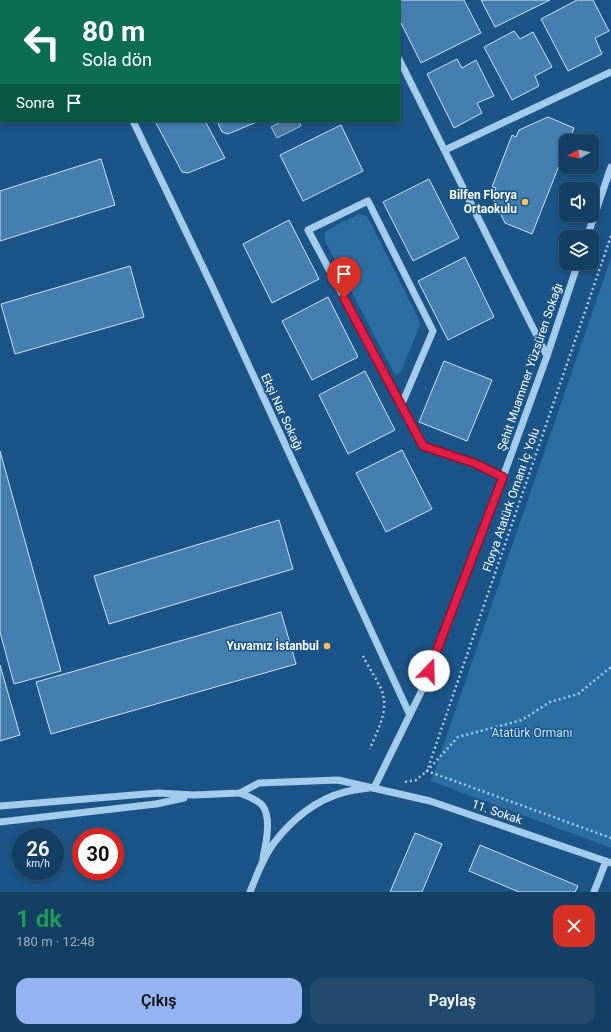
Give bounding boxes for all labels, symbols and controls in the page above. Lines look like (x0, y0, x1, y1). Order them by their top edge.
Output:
text: 80 m (82, 15, 145, 48)
icon: left (16, 16, 68, 68)
text: Sola dön (82, 49, 152, 70)
icon: arrive (63, 92, 85, 114)
text: Sonra (16, 94, 55, 112)
north arrow (559, 134, 599, 174)
map controls (559, 134, 599, 270)
button: sound (559, 182, 599, 222)
place label: Bilfen Florya Ortaokulu (449, 188, 518, 216)
marker: Bilfen Florya Ortaokulu (520, 197, 530, 207)
button: layers (559, 230, 599, 270)
pin (327, 257, 361, 298)
icon: arrive (333, 263, 355, 285)
street label: Şehit Muammer Yüzsüren Sokağı (495, 281, 565, 453)
street label: Ekşi Nar Sokağı (258, 371, 306, 453)
street label: Florya Atatürk Ornanı İç Yolu (479, 426, 542, 574)
place label: Yuvamız İstanbul (226, 638, 319, 653)
marker: Yuvamız İstanbul (322, 641, 332, 651)
position arrow (408, 650, 450, 692)
park label: Atatürk Ormanı (492, 726, 572, 740)
street label: 11. Sokak (470, 797, 525, 827)
speed limit sign: 30 (72, 828, 124, 880)
text: 26 (27, 837, 49, 861)
text: km/h (26, 858, 50, 869)
text: 1 dk (16, 905, 62, 933)
button: close (553, 905, 595, 947)
text: 180 m · 12:48 (16, 934, 95, 949)
button: Çıkış (16, 978, 302, 1024)
button: Paylaş (310, 978, 595, 1024)

